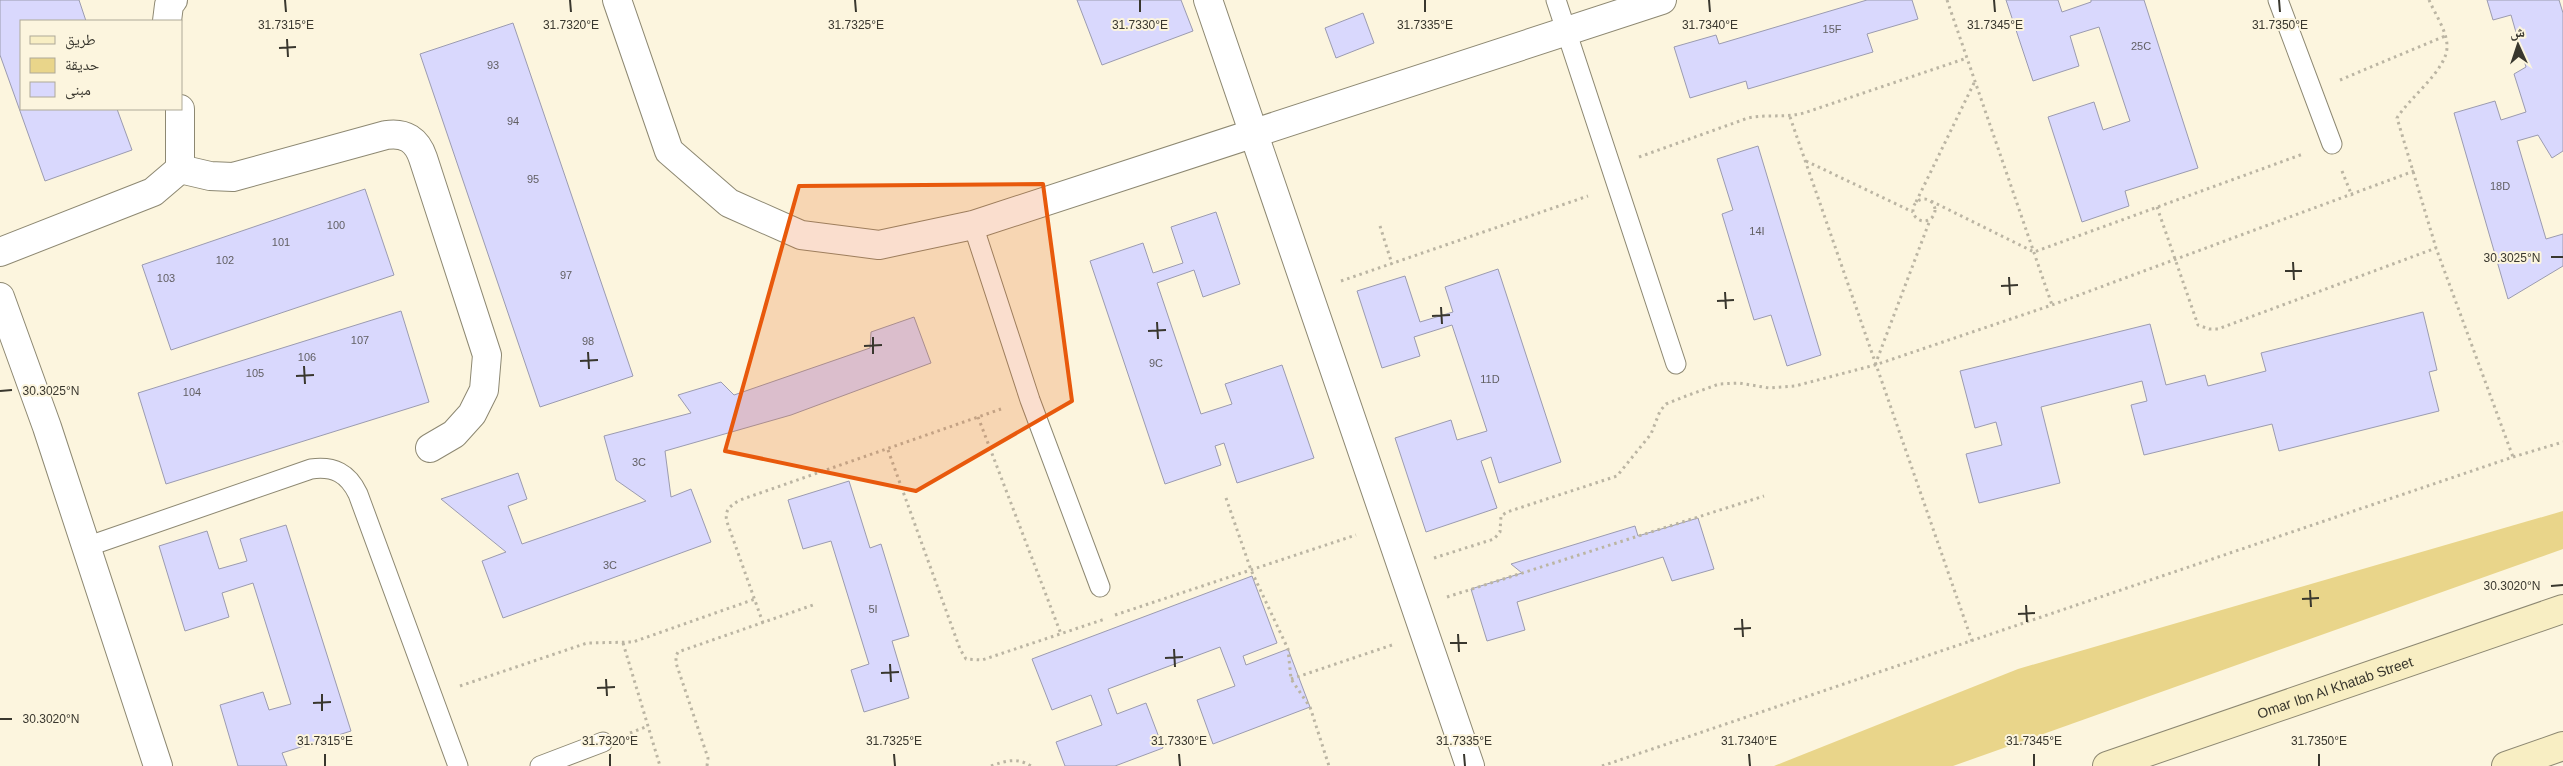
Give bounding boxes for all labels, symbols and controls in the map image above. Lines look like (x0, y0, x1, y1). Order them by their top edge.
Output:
text: 31.7315°E (258, 18, 314, 32)
text: 31.7320°E (543, 18, 599, 32)
text: 31.7325°E (828, 18, 884, 32)
text: 31.7330°E (1112, 18, 1168, 32)
text: 31.7335°E (1397, 18, 1453, 32)
text: 31.7340°E (1682, 18, 1738, 32)
text: 31.7345°E (1967, 18, 2023, 32)
text: 31.7350°E (2252, 18, 2308, 32)
legend (20, 20, 182, 110)
north arrow (2493, 20, 2543, 70)
house number: 15F (1823, 23, 1842, 35)
text: ش (2509, 24, 2525, 41)
text: طريق (65, 31, 96, 50)
house number: 25C (2131, 40, 2151, 52)
text: حديقة (65, 56, 100, 73)
house number: 93 (487, 59, 499, 71)
text: مبنى (65, 81, 91, 100)
house number: 94 (507, 115, 519, 127)
house number: 95 (527, 173, 539, 185)
house number: 18D (2490, 180, 2510, 192)
house number: 100 (327, 219, 345, 231)
house number: 14I (1749, 225, 1765, 237)
house number: 101 (272, 236, 290, 248)
text: 30.3025°N (2484, 251, 2540, 265)
house number: 102 (216, 254, 234, 266)
house number: 97 (560, 269, 572, 281)
house number: 103 (157, 272, 175, 284)
house number: 107 (351, 334, 369, 346)
house number: 98 (582, 335, 594, 347)
house number: 106 (298, 351, 316, 363)
house number: 9C (1149, 357, 1163, 369)
house number: 105 (246, 367, 264, 379)
house number: 11D (1480, 373, 1500, 385)
text: 30.3025°N (23, 384, 79, 398)
house number: 104 (183, 386, 201, 398)
house number: 3C (632, 456, 646, 468)
house number: 3C (603, 559, 617, 571)
text: 30.3020°N (2484, 579, 2540, 593)
house number: 5I (868, 603, 878, 615)
street label: Omar Ibn Al Khatab Street (2255, 653, 2415, 722)
text: 30.3020°N (23, 712, 79, 726)
text: 31.7315°E (297, 734, 353, 748)
text: 31.7320°E (582, 734, 638, 748)
text: 31.7325°E (866, 734, 922, 748)
text: 31.7330°E (1151, 734, 1207, 748)
text: 31.7335°E (1436, 734, 1492, 748)
text: 31.7340°E (1721, 734, 1777, 748)
text: 31.7345°E (2006, 734, 2062, 748)
text: 31.7350°E (2291, 734, 2347, 748)

